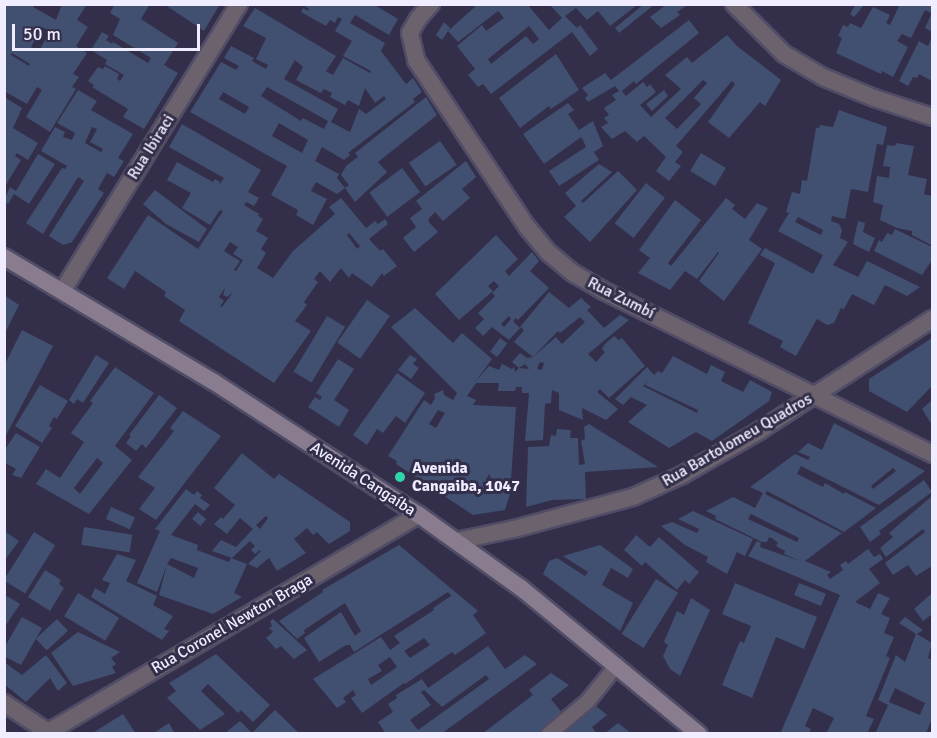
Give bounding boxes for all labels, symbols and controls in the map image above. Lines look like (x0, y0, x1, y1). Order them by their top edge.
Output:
scale bar (15, 12, 202, 50)
text: 50 m (23, 23, 61, 45)
street label: Rua Ibiraci (124, 111, 178, 183)
street label: Rua Zumbí (584, 273, 658, 323)
street label: Rua Bartolomeu Quadros (659, 389, 815, 491)
street label: Avenida Cangaíba (307, 438, 419, 520)
place label: Avenida Cangaiba, 1047 (412, 458, 520, 496)
marker: Avenida Cangaiba, 1047 (393, 470, 407, 484)
street label: Rua Coronel Newton Braga (148, 570, 316, 678)

